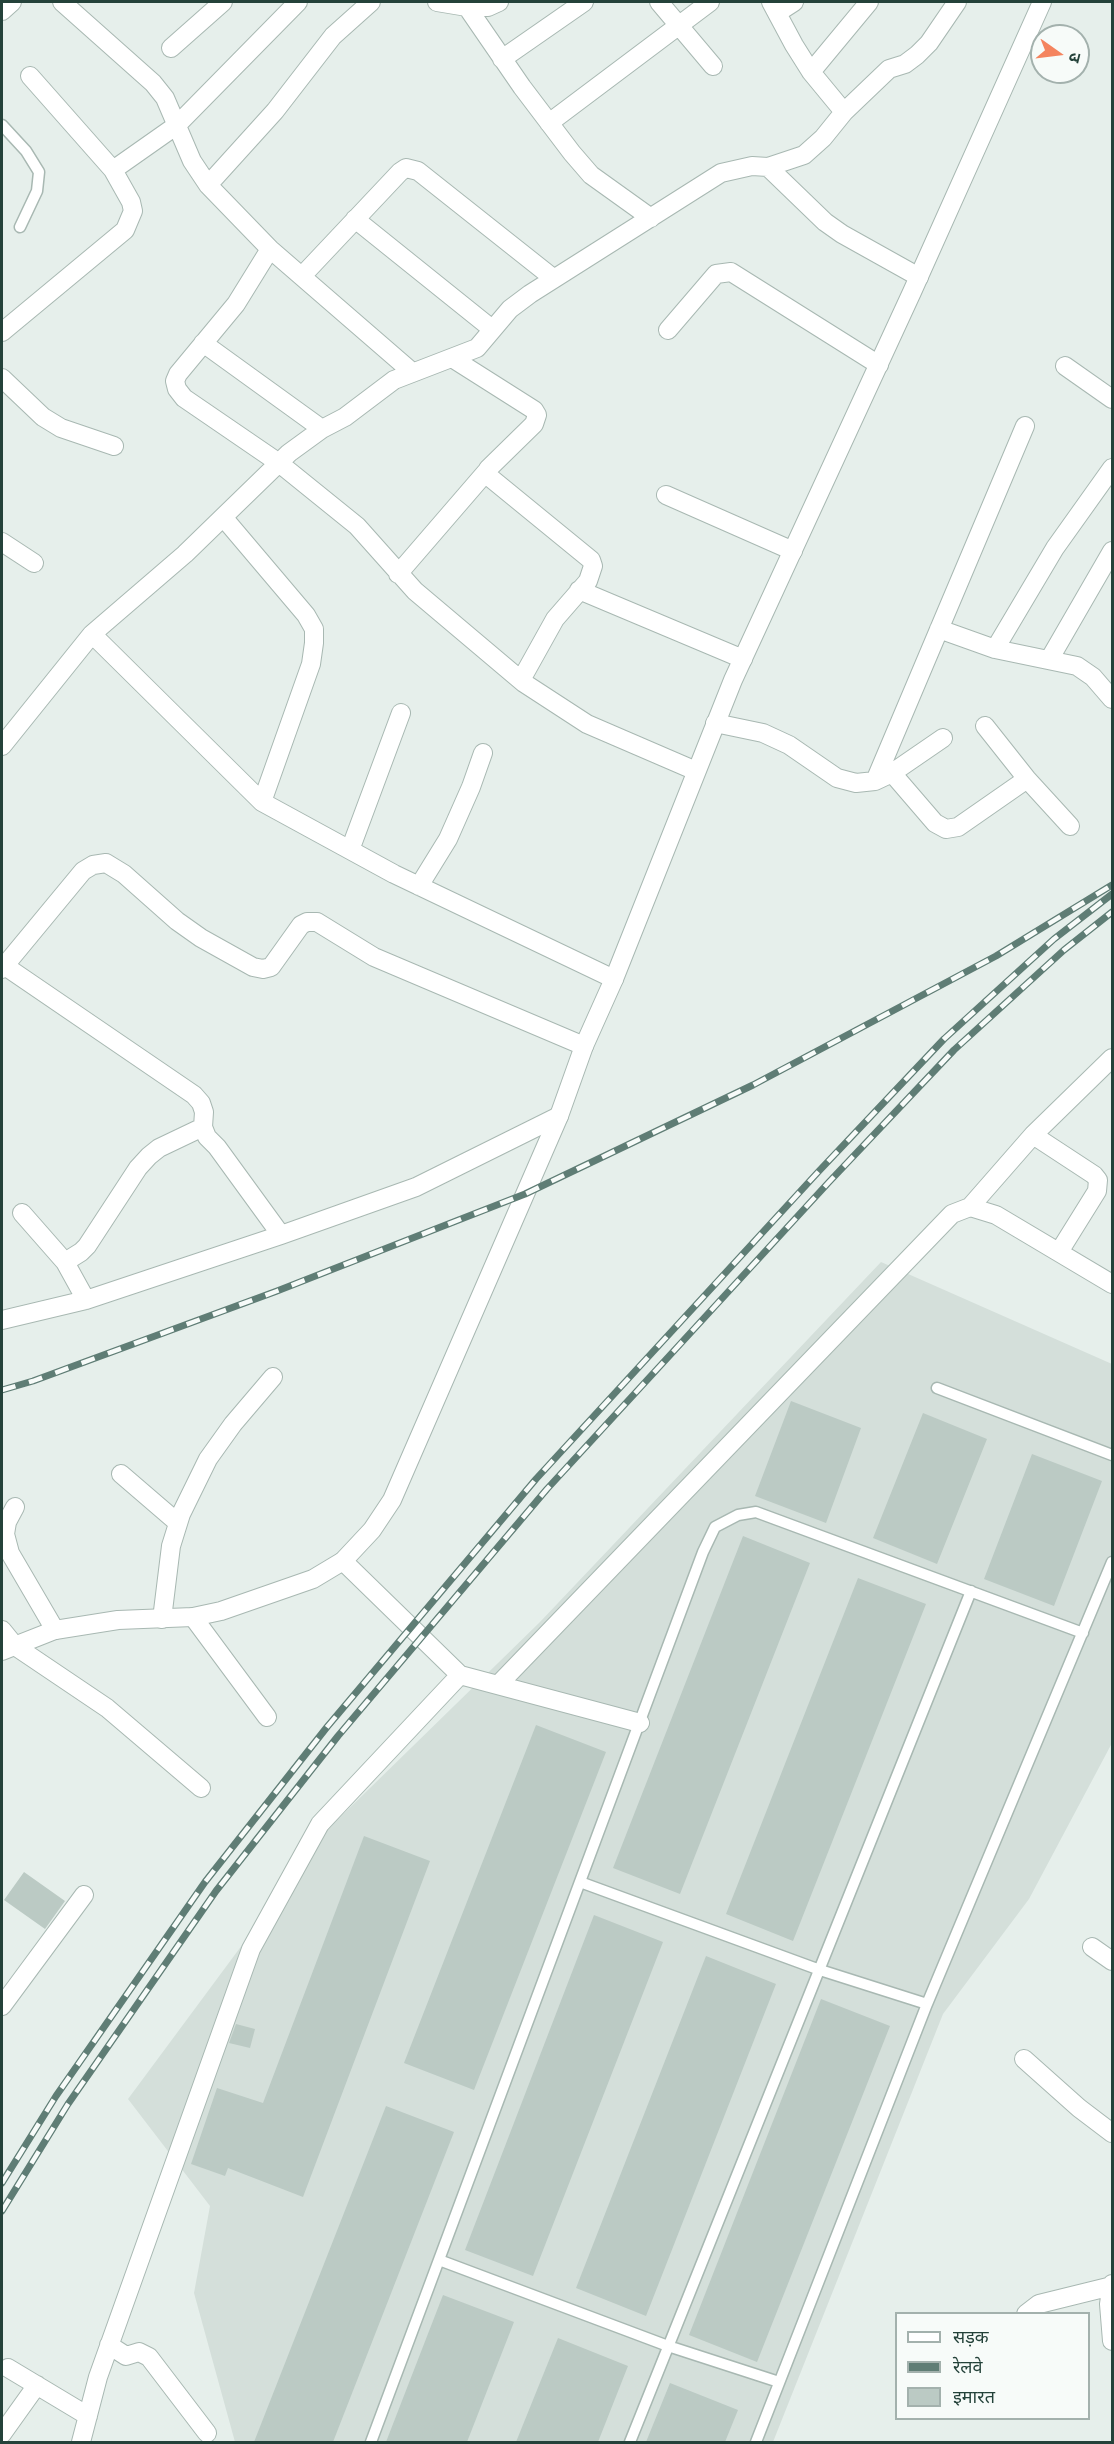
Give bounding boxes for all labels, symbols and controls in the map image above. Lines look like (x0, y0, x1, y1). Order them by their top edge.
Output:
north arrow (1030, 24, 1090, 84)
text: उ (1065, 51, 1086, 65)
legend (895, 2312, 1090, 2420)
text: सड़क (953, 2325, 989, 2348)
text: रेलवे (953, 2355, 983, 2378)
text: इमारत (953, 2385, 995, 2408)

